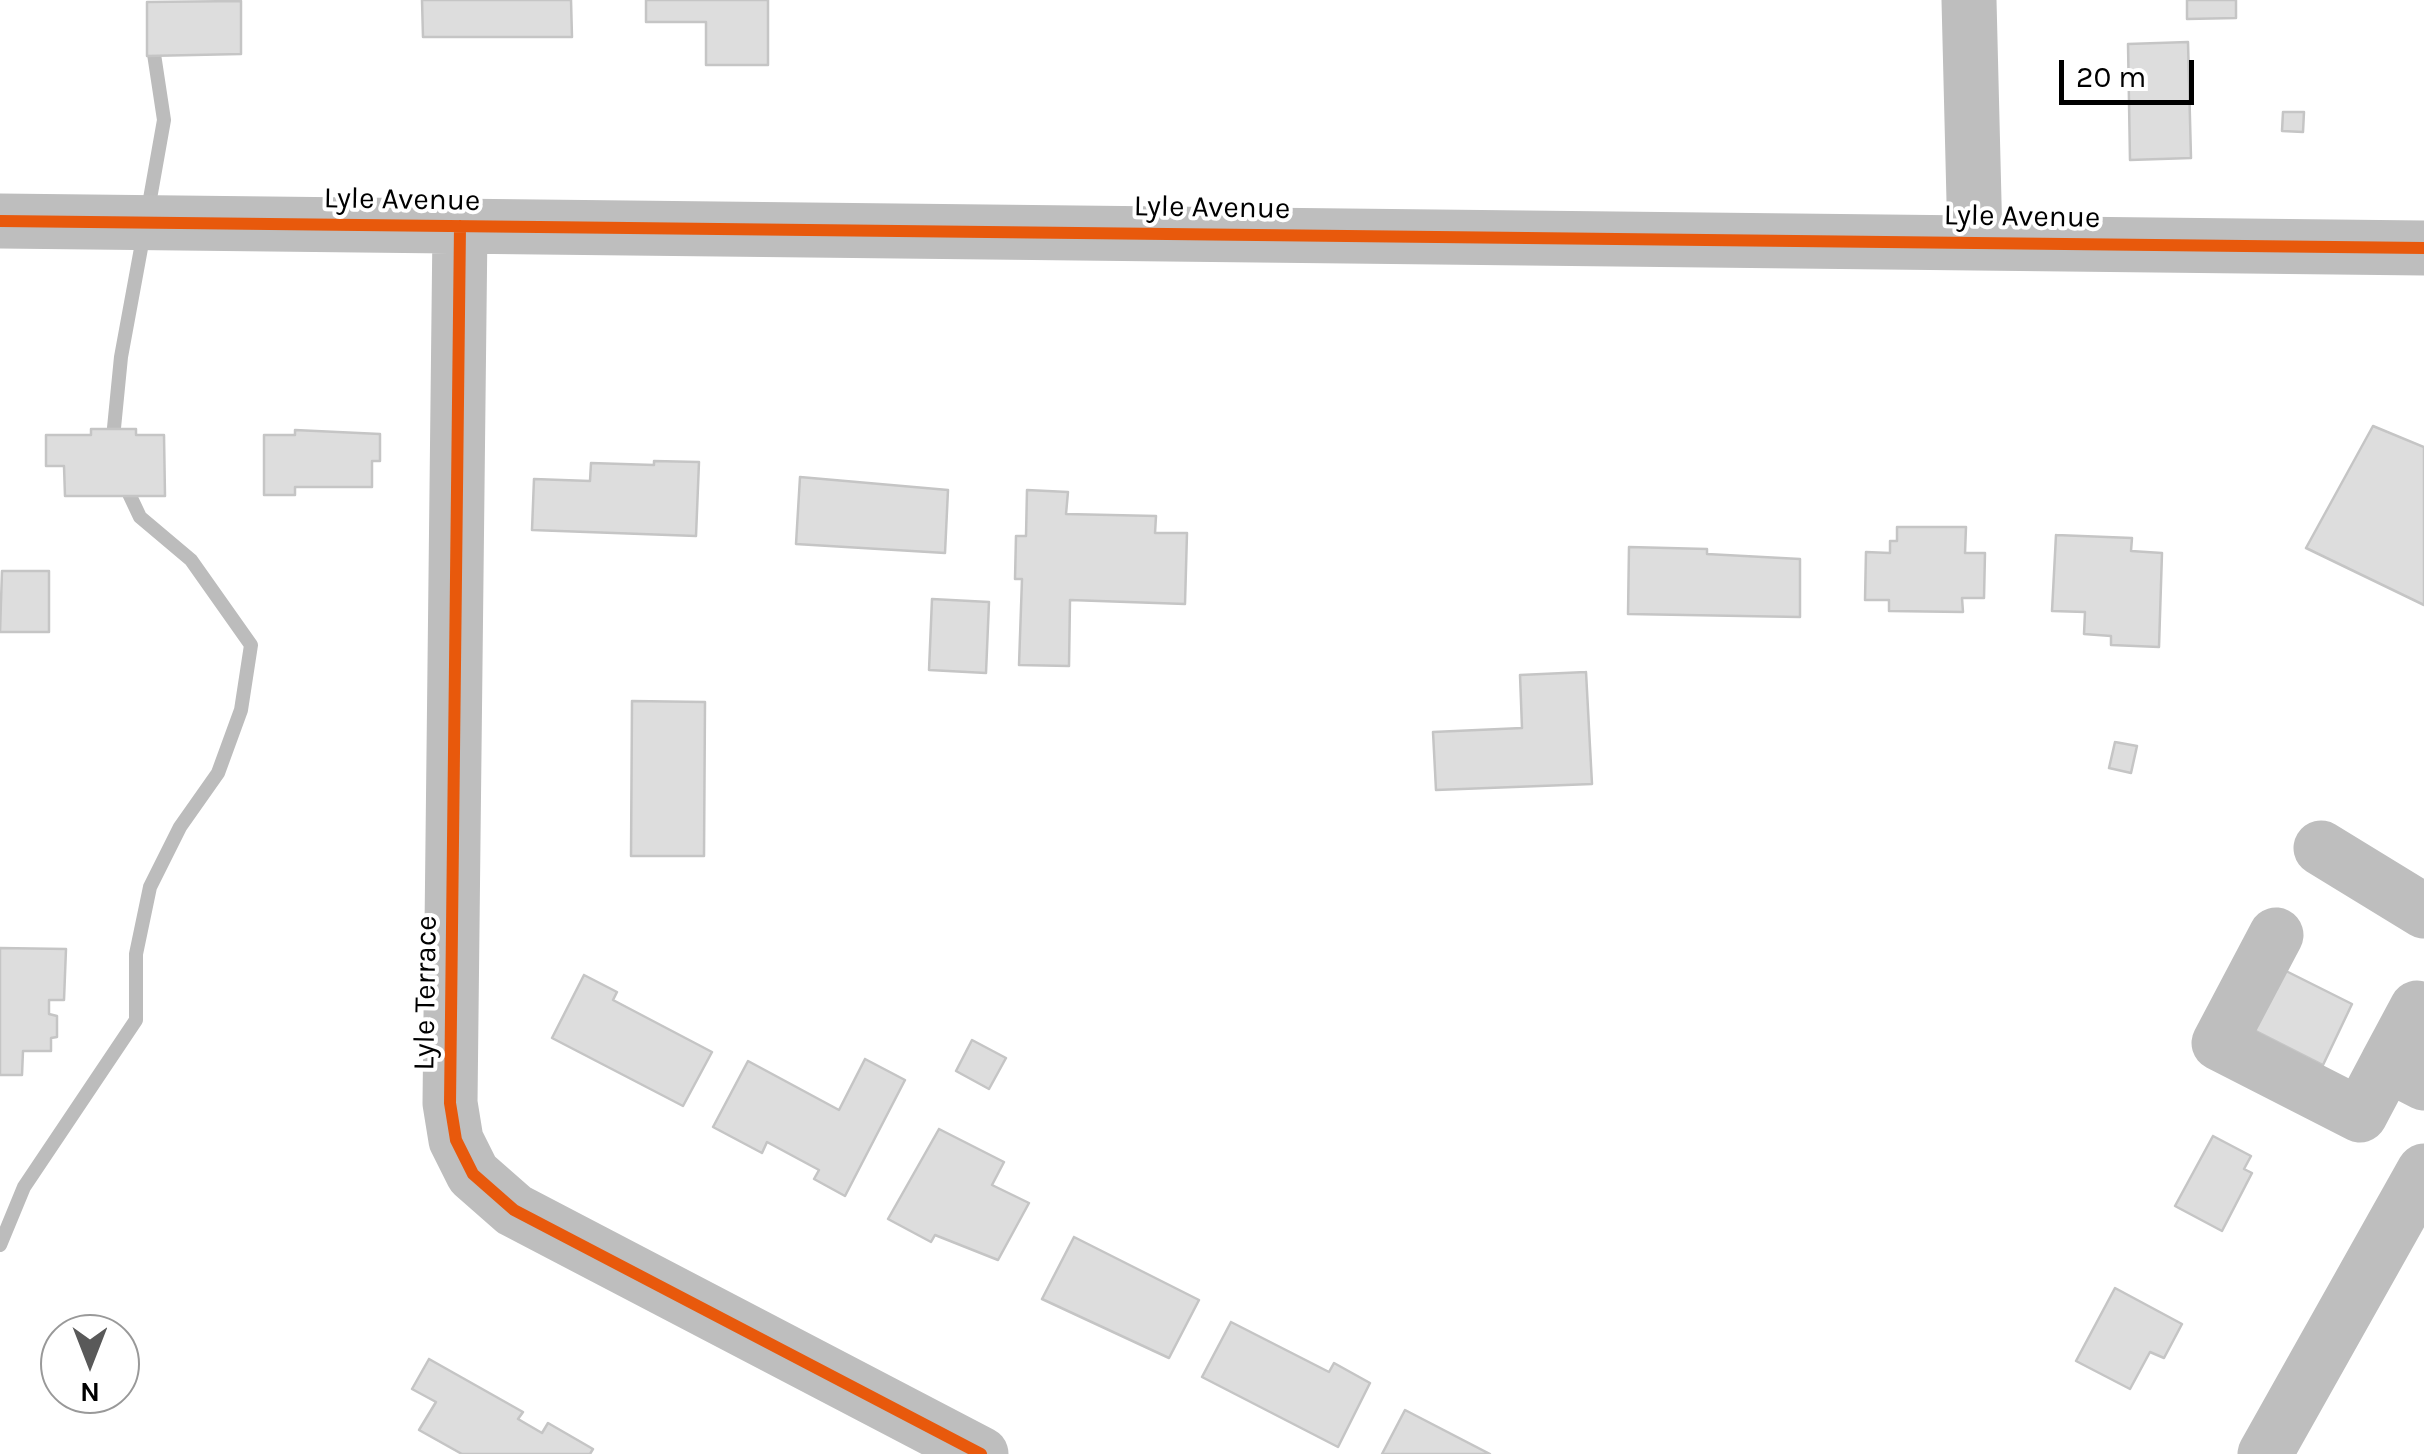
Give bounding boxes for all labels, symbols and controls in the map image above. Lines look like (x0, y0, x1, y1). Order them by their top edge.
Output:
scale bar (2064, 40, 2199, 102)
text: 20 m (2076, 59, 2146, 95)
street label: Lyle Avenue (323, 181, 481, 219)
street label: Lyle Avenue (1133, 189, 1291, 227)
street label: Lyle Avenue (1943, 198, 2101, 236)
street label: Lyle Terrace (407, 915, 445, 1071)
north arrow (40, 1314, 140, 1414)
text: N (80, 1376, 100, 1409)

